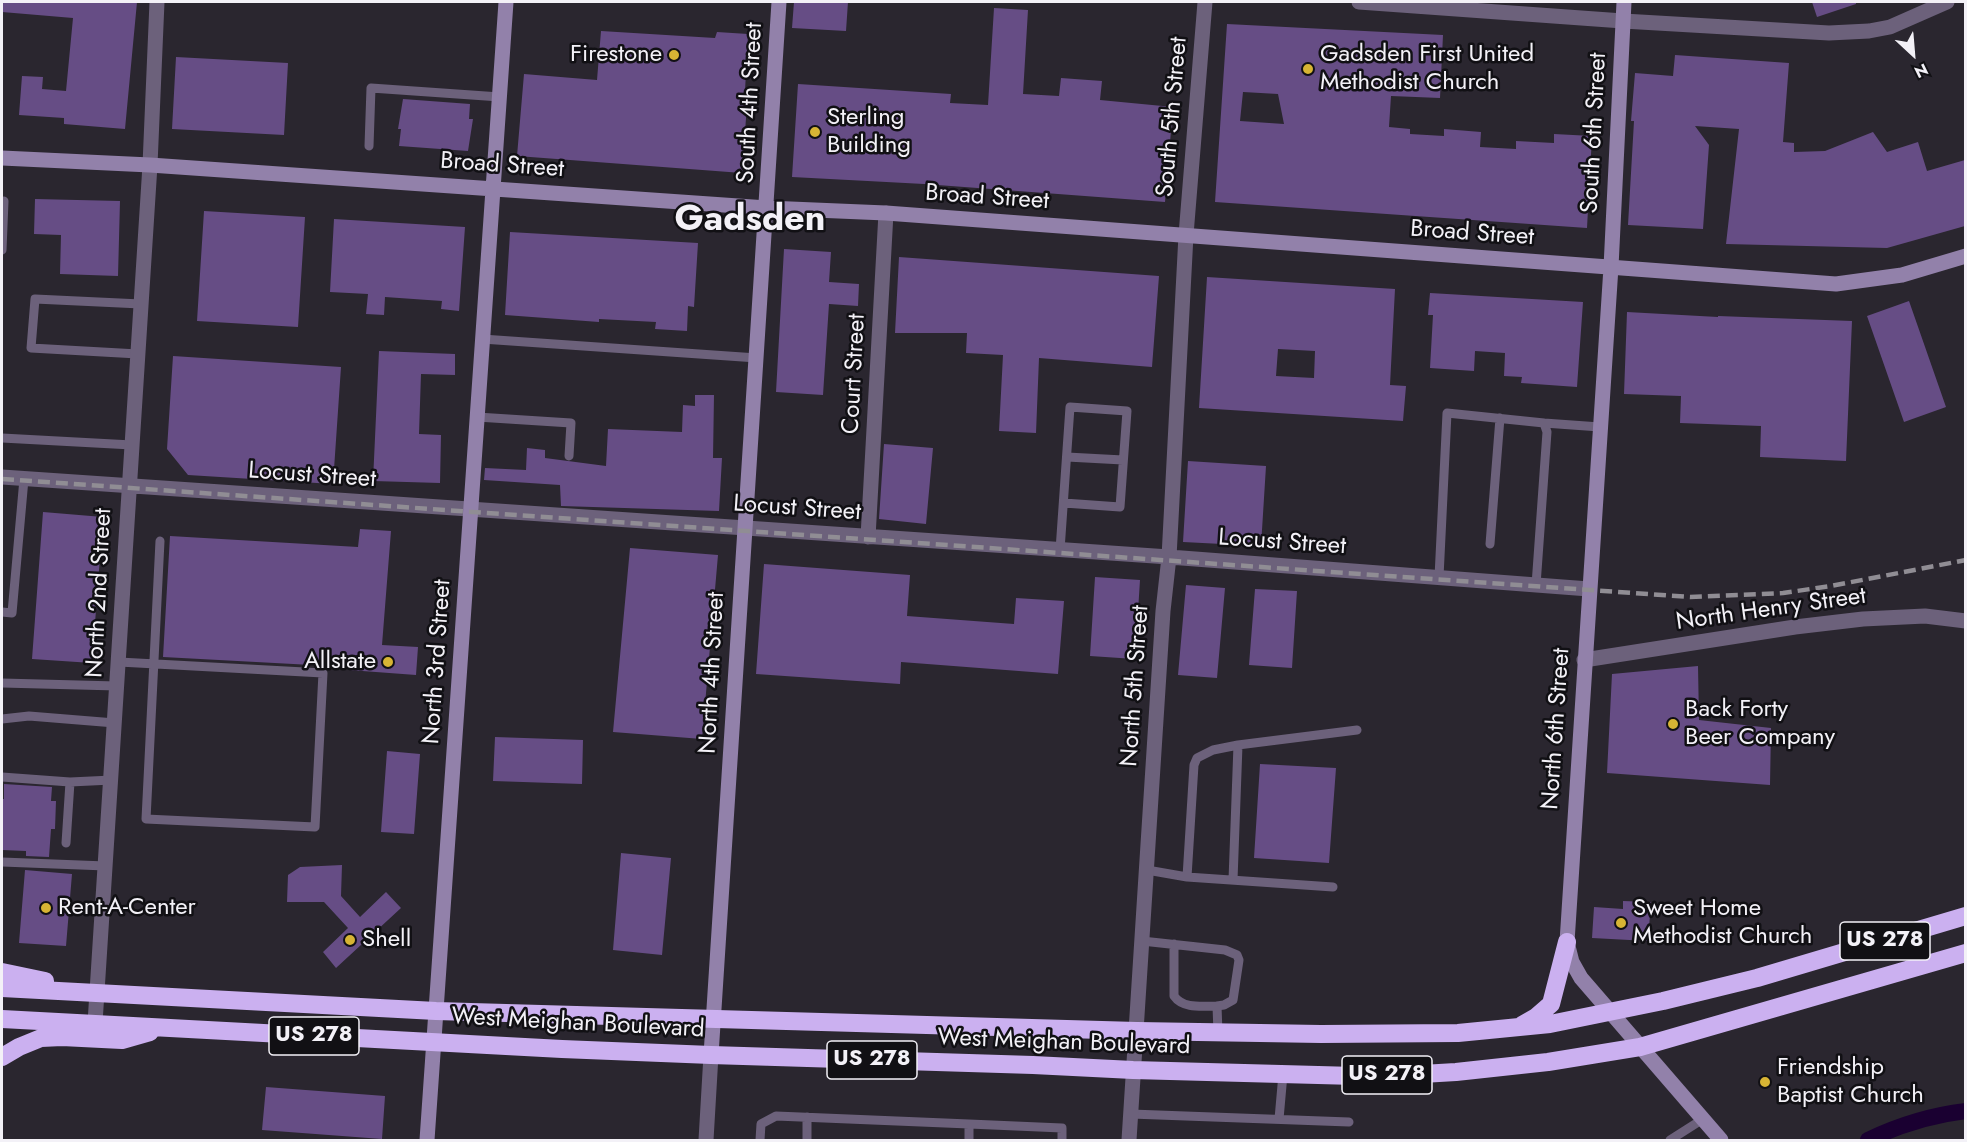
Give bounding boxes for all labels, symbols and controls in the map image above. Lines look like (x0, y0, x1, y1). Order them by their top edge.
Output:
street label: South 4th Street (732, 22, 770, 184)
north arrow (1883, 24, 1943, 84)
street label: South 5th Street (1152, 36, 1194, 198)
place label: Firestone (570, 41, 662, 69)
place label: Gadsden First United Methodist Church (1320, 41, 1534, 97)
marker: Firestone (667, 48, 681, 62)
street label: South 6th Street (1576, 52, 1614, 214)
text: N (1910, 58, 1932, 84)
marker: Gadsden First United Methodist Church (1301, 62, 1315, 76)
place label: Sterling Building (827, 104, 911, 160)
marker: Sterling Building (808, 125, 822, 139)
street label: Broad Street (439, 147, 565, 185)
street label: Broad Street (924, 179, 1050, 217)
district label: Gadsden (675, 199, 825, 243)
street label: Broad Street (1409, 215, 1535, 253)
street label: Court Street (837, 313, 873, 435)
street label: Locust Street (247, 457, 377, 495)
street label: Locust Street (732, 490, 862, 528)
street label: North 2nd Street (81, 507, 119, 679)
street label: Locust Street (1217, 524, 1347, 562)
street label: North 3rd Street (418, 579, 458, 745)
street label: North Henry Street (1674, 582, 1868, 638)
street label: North 4th Street (694, 591, 732, 755)
street label: North 5th Street (1116, 604, 1156, 768)
street label: North 6th Street (1537, 647, 1577, 811)
place label: Allstate (304, 648, 376, 676)
marker: Allstate (381, 655, 395, 669)
place label: Back Forty Beer Company (1685, 696, 1835, 752)
marker: Back Forty Beer Company (1666, 717, 1680, 731)
place label: Rent-A-Center (58, 894, 196, 922)
place label: Sweet Home Methodist Church (1633, 895, 1812, 951)
marker: Rent-A-Center (39, 901, 53, 915)
marker: Sweet Home Methodist Church (1614, 916, 1628, 930)
road number: US 278 (1840, 922, 1930, 960)
place label: Shell (362, 926, 411, 954)
marker: Shell (343, 933, 357, 947)
street label: West Meighan Boulevard (451, 1003, 705, 1045)
road number: US 278 (269, 1017, 359, 1055)
street label: West Meighan Boulevard (937, 1024, 1191, 1062)
road number: US 278 (827, 1041, 917, 1079)
place label: Friendship Baptist Church (1777, 1054, 1924, 1110)
road number: US 278 (1342, 1056, 1432, 1094)
marker: Friendship Baptist Church (1758, 1075, 1772, 1089)

